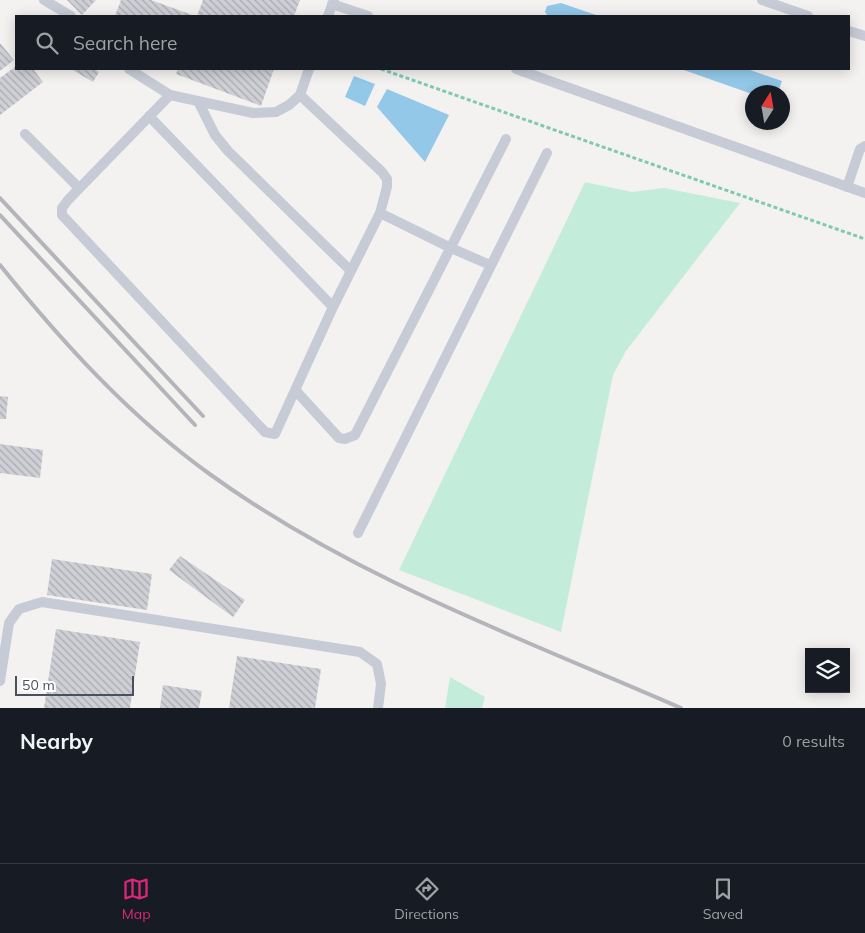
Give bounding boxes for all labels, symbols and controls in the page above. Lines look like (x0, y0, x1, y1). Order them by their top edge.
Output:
search box (15, 15, 850, 70)
icon: search (33, 29, 61, 57)
text: Search here (73, 31, 177, 55)
north arrow (745, 85, 790, 130)
map controls (805, 648, 850, 693)
button: layers (805, 648, 850, 693)
scale bar (15, 673, 134, 696)
text: 50 m (22, 676, 55, 694)
text: Nearby (20, 728, 93, 754)
text: 0 results (782, 731, 845, 751)
tab: Map (122, 875, 151, 923)
tab: Directions (394, 875, 459, 923)
tab: Saved (703, 875, 743, 923)

